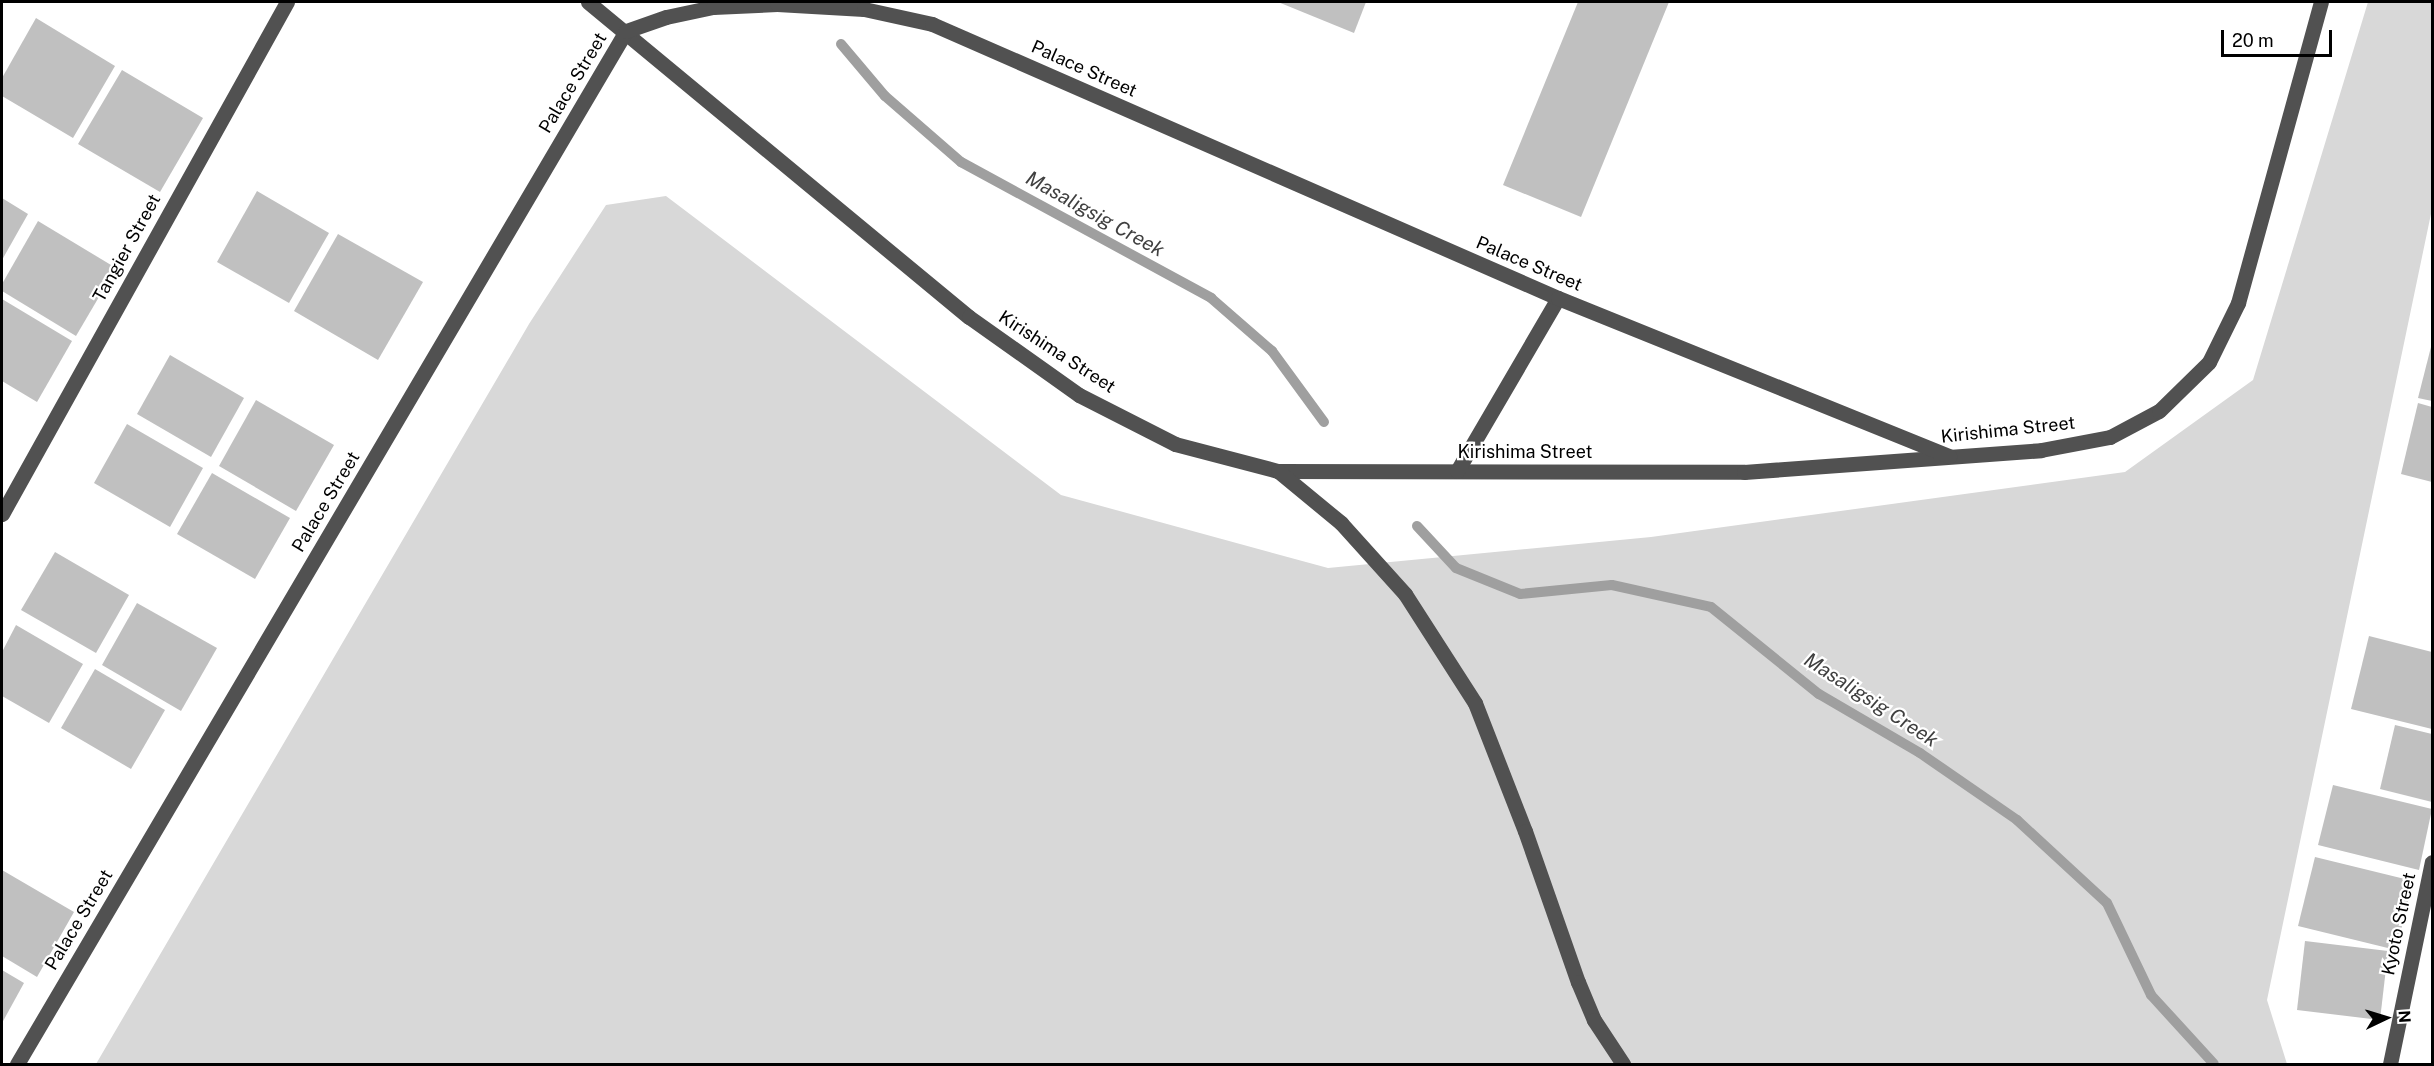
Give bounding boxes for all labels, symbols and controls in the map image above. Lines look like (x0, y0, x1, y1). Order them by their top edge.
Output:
scale bar (2224, 18, 2335, 56)
street label: Palace Street (535, 29, 611, 137)
text: 20 m (2232, 30, 2274, 51)
street label: Palace Street (1028, 36, 1140, 102)
water label: Masaligsig Creek (1021, 166, 1169, 262)
street label: Tangier Street (89, 190, 165, 306)
street label: Palace Street (1473, 232, 1585, 296)
street label: Kirishima Street (995, 306, 1119, 398)
street label: Kirishima Street (1940, 412, 2076, 448)
street label: Kirishima Street (1458, 441, 1592, 463)
street label: Palace Street (288, 448, 364, 556)
water label: Masaligsig Creek (1800, 648, 1942, 752)
street label: Palace Street (41, 866, 117, 974)
street label: Kyoto Street (2378, 871, 2420, 977)
north arrow (2356, 988, 2416, 1048)
text: N (2395, 1010, 2414, 1024)

